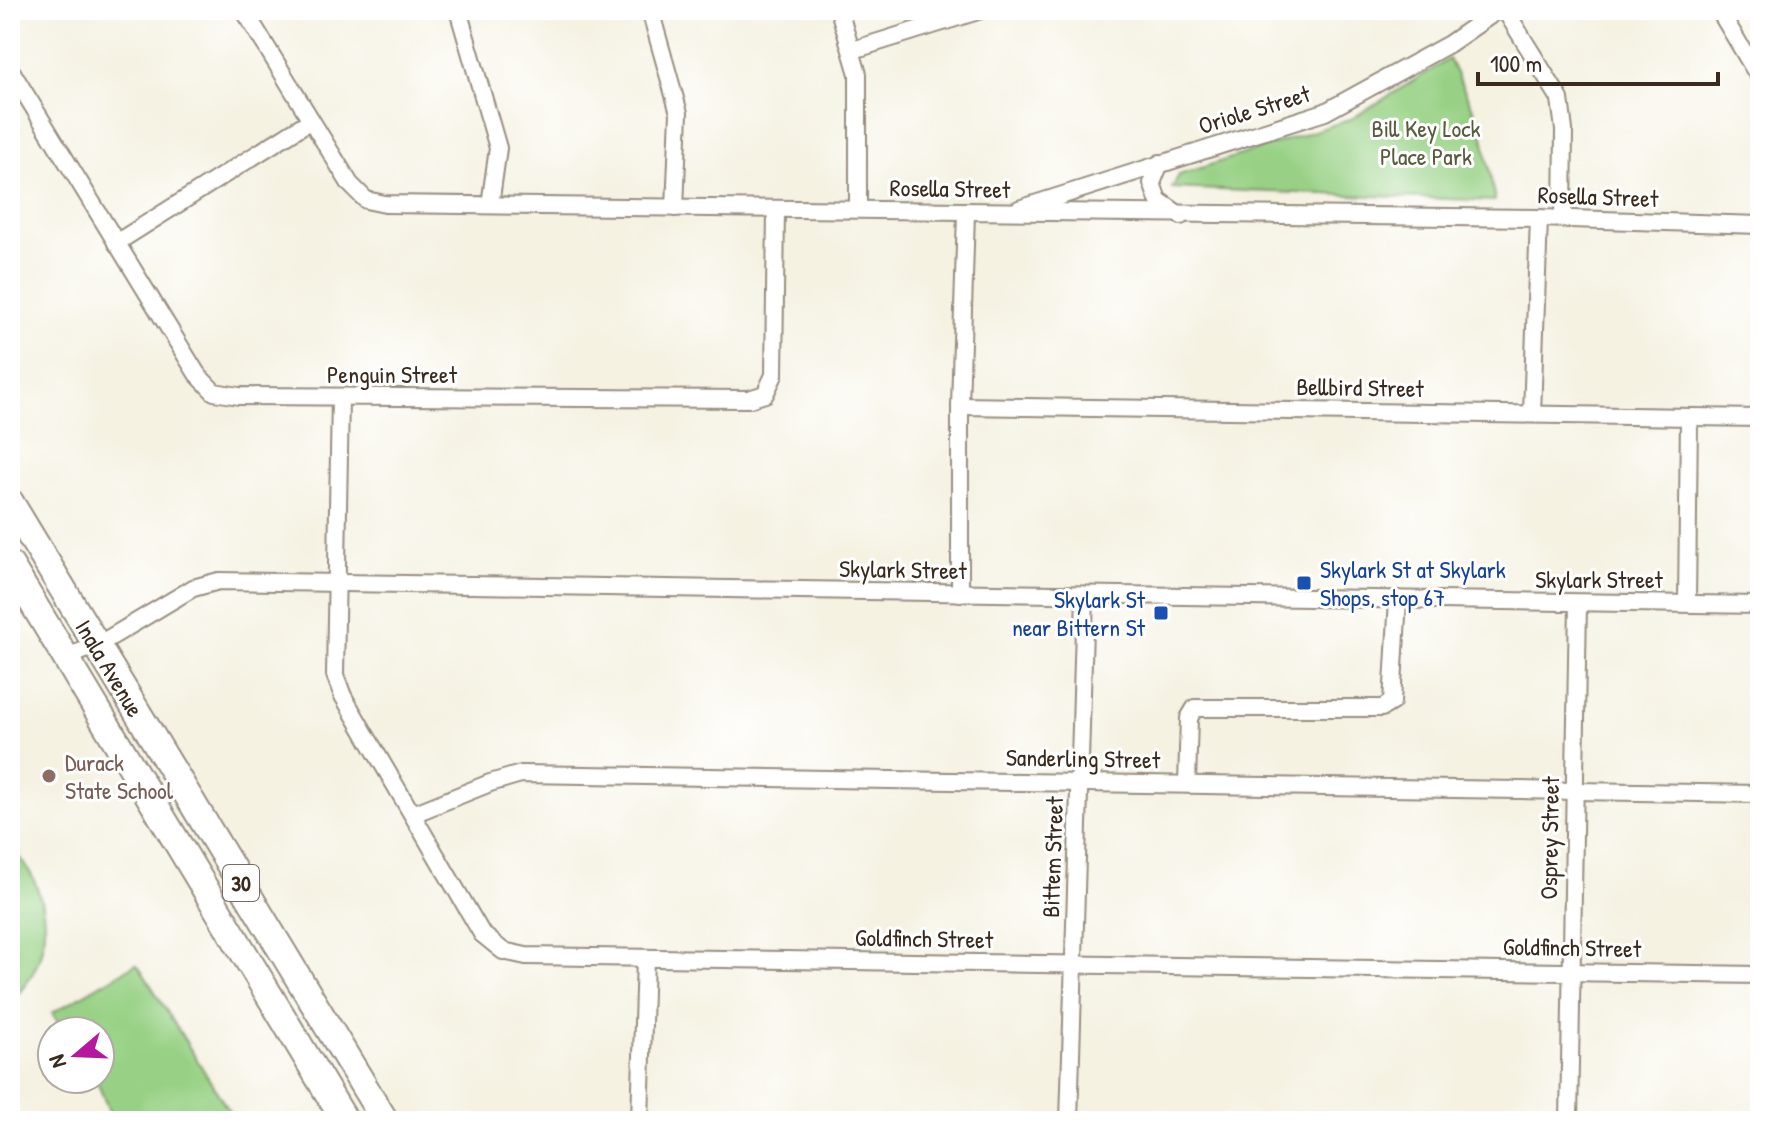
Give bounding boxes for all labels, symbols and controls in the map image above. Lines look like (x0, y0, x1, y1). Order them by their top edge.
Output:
scale bar (1478, 36, 1718, 86)
text: 100 m (1490, 47, 1542, 79)
street label: Oriole Street (1194, 77, 1314, 141)
park label: Bill Key Lock Place Park (1371, 112, 1481, 172)
street label: Rosella Street (889, 171, 1011, 205)
street label: Rosella Street (1537, 178, 1660, 214)
street label: Penguin Street (327, 358, 458, 390)
street label: Bellbird Street (1296, 370, 1425, 404)
street label: Skylark Street (839, 552, 968, 586)
place label: Skylark St at Skylark Shops, stop 67 (1320, 553, 1506, 613)
street label: Skylark Street (1535, 563, 1663, 595)
marker: Skylark St at Skylark Shops, stop 67 (1295, 574, 1313, 592)
place label: Skylark St near Bittern St (1012, 583, 1146, 643)
marker: Skylark St near Bittern St (1152, 604, 1170, 622)
street label: Inala Avenue (68, 613, 152, 723)
street label: Sanderling Street (1006, 741, 1161, 775)
place label: Durack State School (65, 746, 174, 806)
marker: Durack State School (40, 767, 58, 785)
street label: Osprey Street (1532, 775, 1566, 900)
street label: Bittem Street (1034, 795, 1070, 918)
road number: 30 (223, 865, 259, 901)
street label: Goldfinch Street (855, 921, 994, 955)
street label: Goldfinch Street (1503, 930, 1642, 964)
north arrow (36, 1015, 116, 1095)
text: N (41, 1051, 73, 1072)

